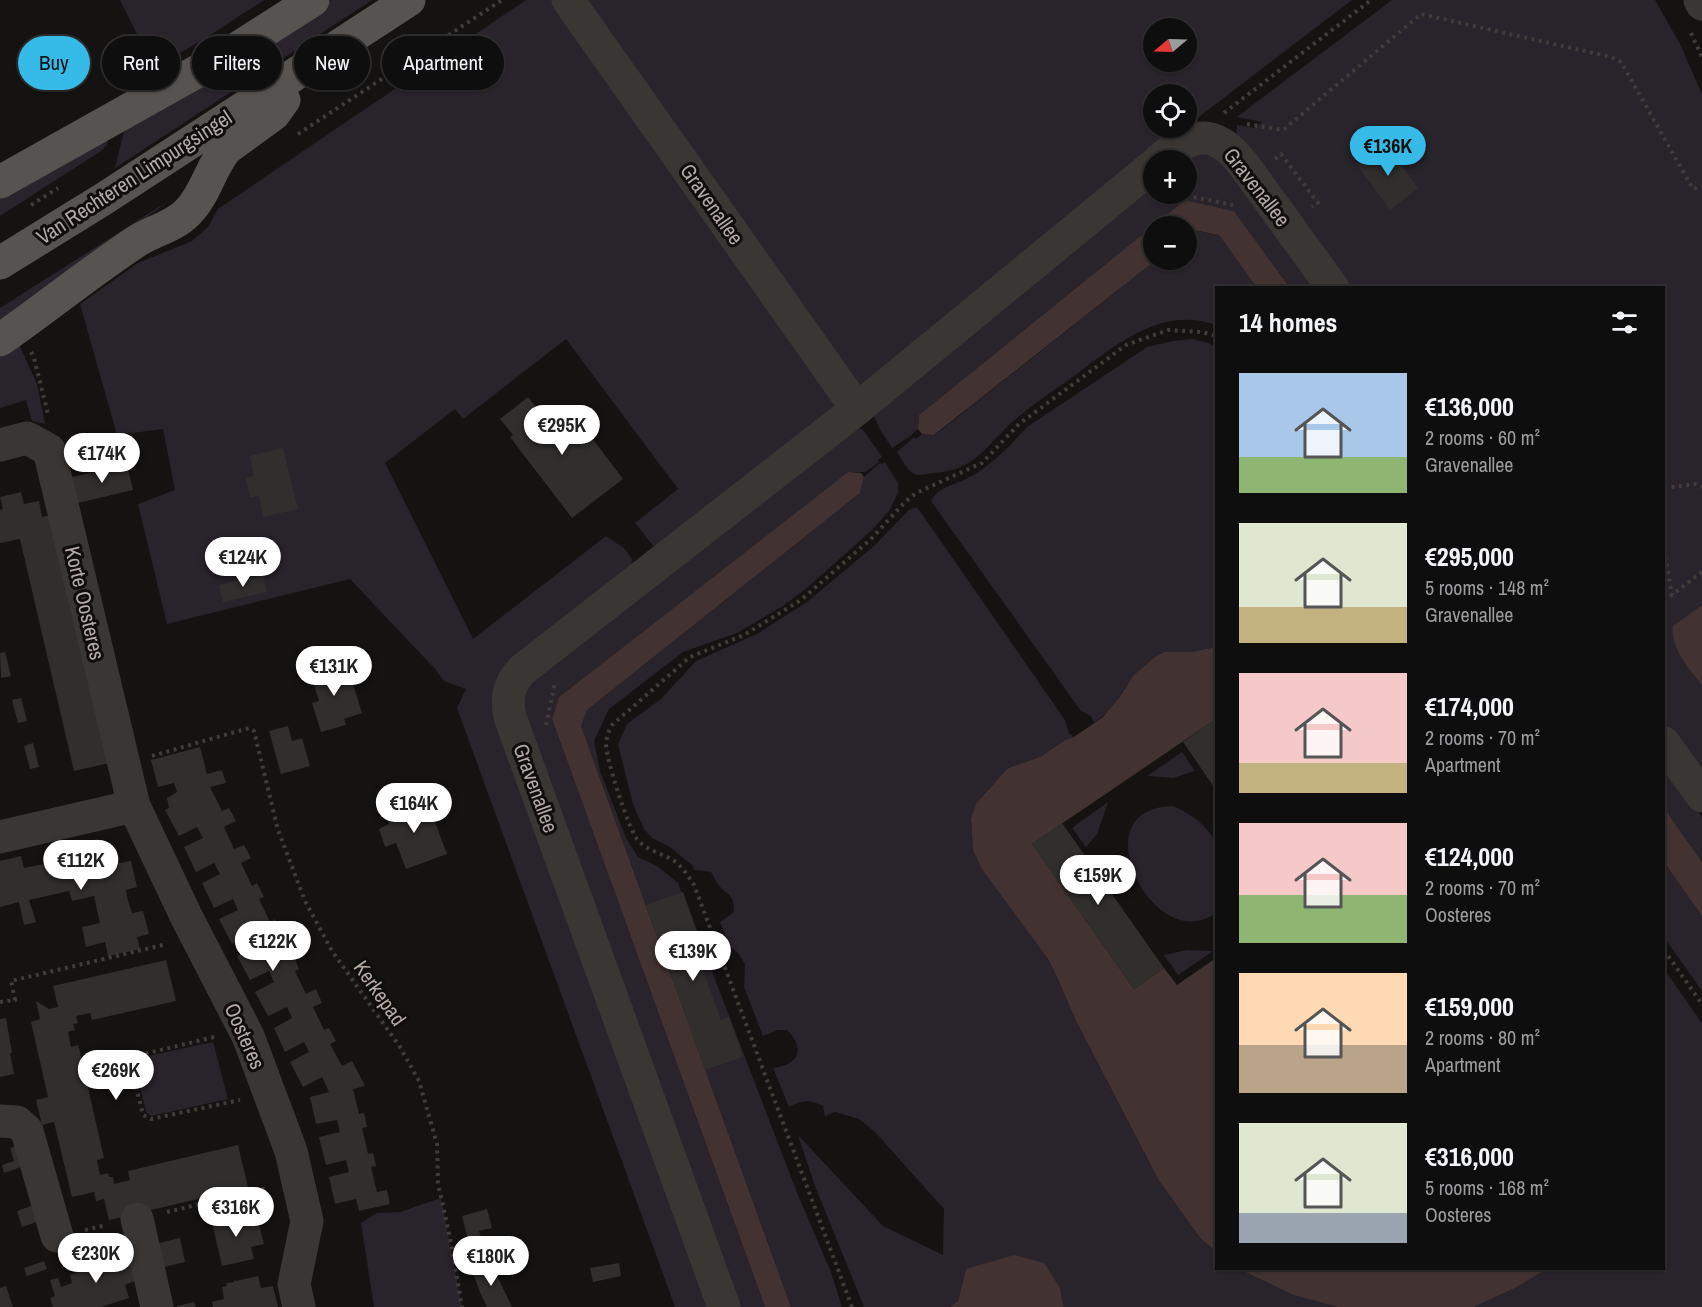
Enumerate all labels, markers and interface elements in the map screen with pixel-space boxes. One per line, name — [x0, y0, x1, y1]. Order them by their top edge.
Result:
north arrow — [1143, 18, 1197, 72]
map controls — [1143, 18, 1197, 270]
chip: Buy — [18, 36, 90, 90]
chip: Rent — [102, 36, 180, 90]
chip: Filters — [192, 36, 282, 90]
chip: New — [294, 36, 370, 90]
chip: Apartment — [382, 36, 504, 90]
button: locate — [1143, 84, 1197, 138]
street label: Van Rechteren Limpurgsingel — [31, 103, 237, 251]
pin: €136K — [1346, 126, 1430, 177]
text: €136K — [1364, 132, 1412, 159]
street label: Gravenallee — [1217, 141, 1297, 233]
button: + — [1143, 150, 1197, 204]
street label: Gravenallee — [673, 158, 751, 250]
button: − — [1143, 216, 1197, 270]
text: 14 homes — [1239, 305, 1337, 340]
icon: filters — [1608, 306, 1641, 339]
text: €136,000 — [1425, 389, 1514, 424]
icon: home — [1287, 397, 1359, 469]
pin: €295K — [520, 405, 604, 456]
text: €295K — [538, 411, 586, 438]
text: 2 rooms · 60 m² — [1425, 424, 1540, 451]
pin: €174K — [60, 433, 144, 484]
text: €174K — [78, 439, 126, 466]
text: Gravenallee — [1425, 451, 1513, 478]
pin: €124K — [201, 537, 285, 588]
text: €295,000 — [1425, 539, 1514, 574]
street label: Korte Oosteres — [58, 543, 112, 663]
text: €124K — [219, 543, 267, 570]
icon: home — [1287, 547, 1359, 619]
text: 5 rooms · 148 m² — [1425, 574, 1549, 601]
text: Gravenallee — [1425, 601, 1513, 628]
pin: €131K — [292, 646, 376, 697]
text: €131K — [310, 652, 358, 679]
text: €174,000 — [1425, 689, 1514, 724]
icon: home — [1287, 697, 1359, 769]
text: 2 rooms · 70 m² — [1425, 724, 1540, 751]
street label: Gravenallee — [506, 739, 566, 837]
text: Apartment — [1425, 751, 1501, 778]
pin: €164K — [372, 783, 456, 834]
text: €164K — [390, 789, 438, 816]
text: €124,000 — [1425, 839, 1514, 874]
pin: €112K — [39, 840, 123, 891]
text: €112K — [57, 846, 105, 873]
icon: home — [1287, 847, 1359, 919]
pin: €159K — [1056, 855, 1140, 906]
text: €159K — [1074, 861, 1122, 888]
text: 2 rooms · 70 m² — [1425, 874, 1540, 901]
text: Oosteres — [1425, 901, 1492, 928]
pin: €122K — [231, 921, 315, 972]
text: €122K — [249, 927, 297, 954]
pin: €139K — [651, 931, 735, 982]
text: €139K — [669, 937, 717, 964]
street label: Kerkepad — [347, 954, 413, 1032]
text: €159,000 — [1425, 989, 1514, 1024]
icon: home — [1287, 997, 1359, 1069]
street label: Oosteres — [218, 998, 272, 1074]
text: 2 rooms · 80 m² — [1425, 1024, 1540, 1051]
pin: €269K — [74, 1050, 158, 1101]
text: Apartment — [1425, 1051, 1501, 1078]
text: €269K — [92, 1056, 140, 1083]
text: €316,000 — [1425, 1139, 1514, 1174]
icon: home — [1287, 1147, 1359, 1219]
text: 5 rooms · 168 m² — [1425, 1174, 1549, 1201]
pin: €316K — [194, 1187, 278, 1238]
text: €316K — [212, 1193, 260, 1220]
text: Oosteres — [1425, 1201, 1492, 1228]
pin: €230K — [54, 1233, 138, 1284]
pin: €180K — [449, 1236, 533, 1287]
text: €230K — [72, 1239, 120, 1266]
text: €180K — [467, 1242, 515, 1269]

